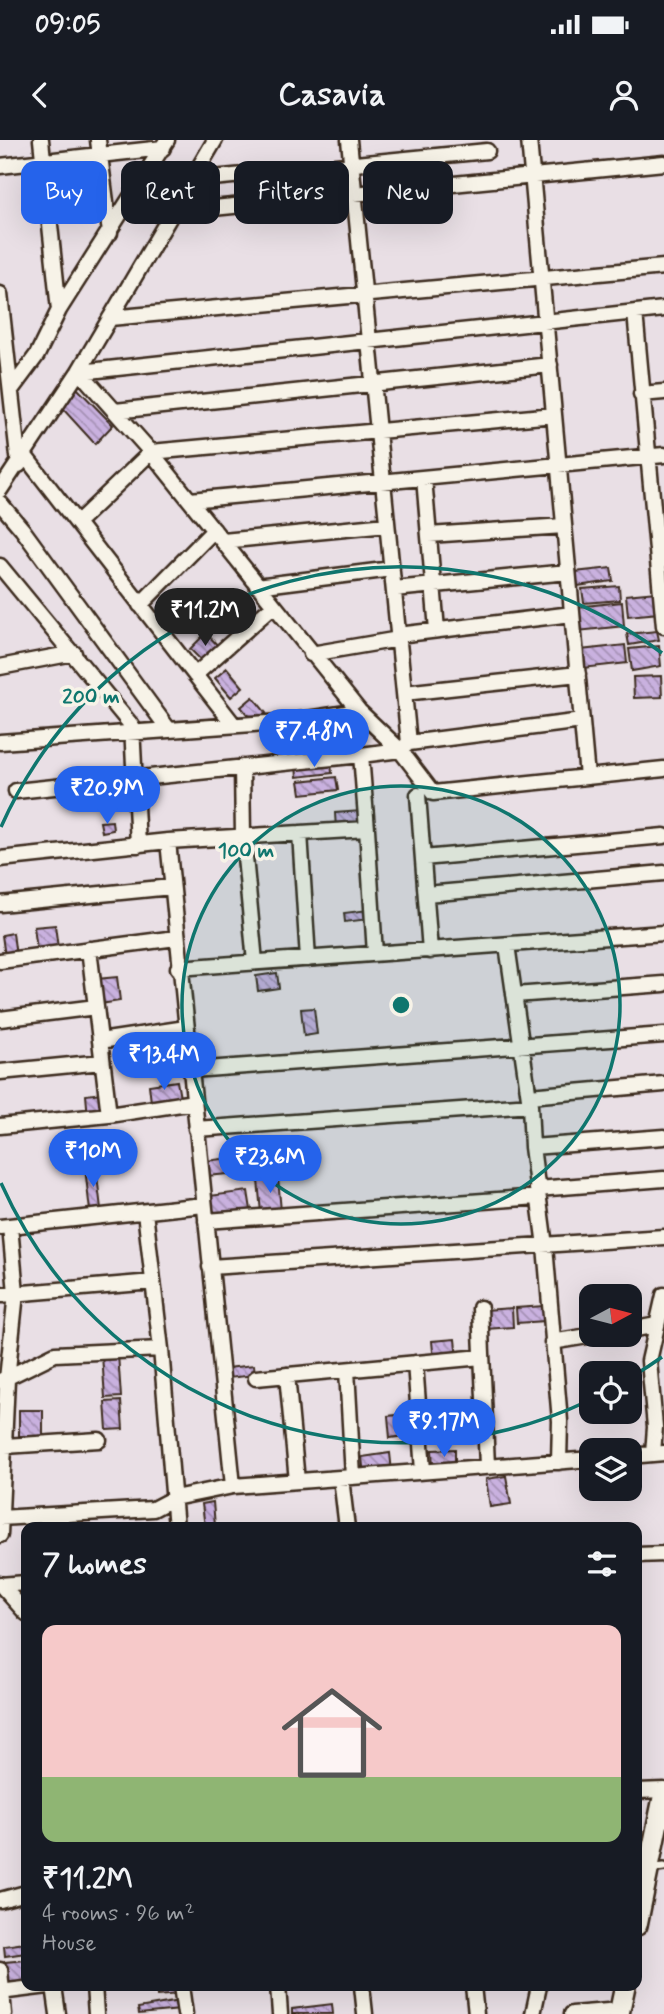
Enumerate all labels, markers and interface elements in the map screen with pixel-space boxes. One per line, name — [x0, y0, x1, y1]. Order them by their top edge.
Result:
text: 09:05 — [35, 8, 100, 42]
text: Casavia — [278, 74, 386, 116]
icon: back — [21, 76, 59, 114]
icon: person — [605, 76, 643, 114]
chip: Buy — [21, 161, 107, 224]
chip: Rent — [121, 161, 220, 224]
chip: Filters — [234, 161, 349, 224]
chip: New — [363, 161, 453, 224]
pin: ₹11.2M — [148, 588, 262, 648]
text: ₹11.2M — [170, 596, 240, 626]
text: 200 m — [62, 683, 120, 711]
pin: ₹7.48M — [257, 710, 371, 769]
text: ₹7.48M — [275, 717, 353, 747]
pin: ₹20.9M — [50, 766, 164, 826]
text: ₹20.9M — [70, 774, 144, 804]
text: 100 m — [218, 837, 274, 865]
centre of rings — [389, 993, 413, 1017]
pin: ₹13.4M — [107, 1032, 221, 1092]
text: ₹13.4M — [128, 1040, 200, 1070]
pin: ₹10M — [52, 1130, 134, 1189]
pin: ₹23.6M — [213, 1136, 327, 1195]
text: ₹10M — [65, 1137, 121, 1167]
text: ₹23.6M — [235, 1143, 305, 1173]
north arrow — [579, 1284, 642, 1348]
map controls — [579, 1284, 642, 1501]
button: locate — [579, 1361, 642, 1424]
pin: ₹9.17M — [387, 1400, 501, 1459]
text: ₹9.17M — [408, 1407, 480, 1437]
button: layers — [579, 1438, 642, 1501]
text: 7 homes — [42, 1545, 147, 1584]
icon: filters — [583, 1545, 621, 1583]
icon: home — [269, 1670, 395, 1796]
text: ₹11.2M — [42, 1860, 133, 1899]
text: 4 rooms · 96 m² — [42, 1899, 195, 1929]
text: House — [42, 1929, 96, 1959]

